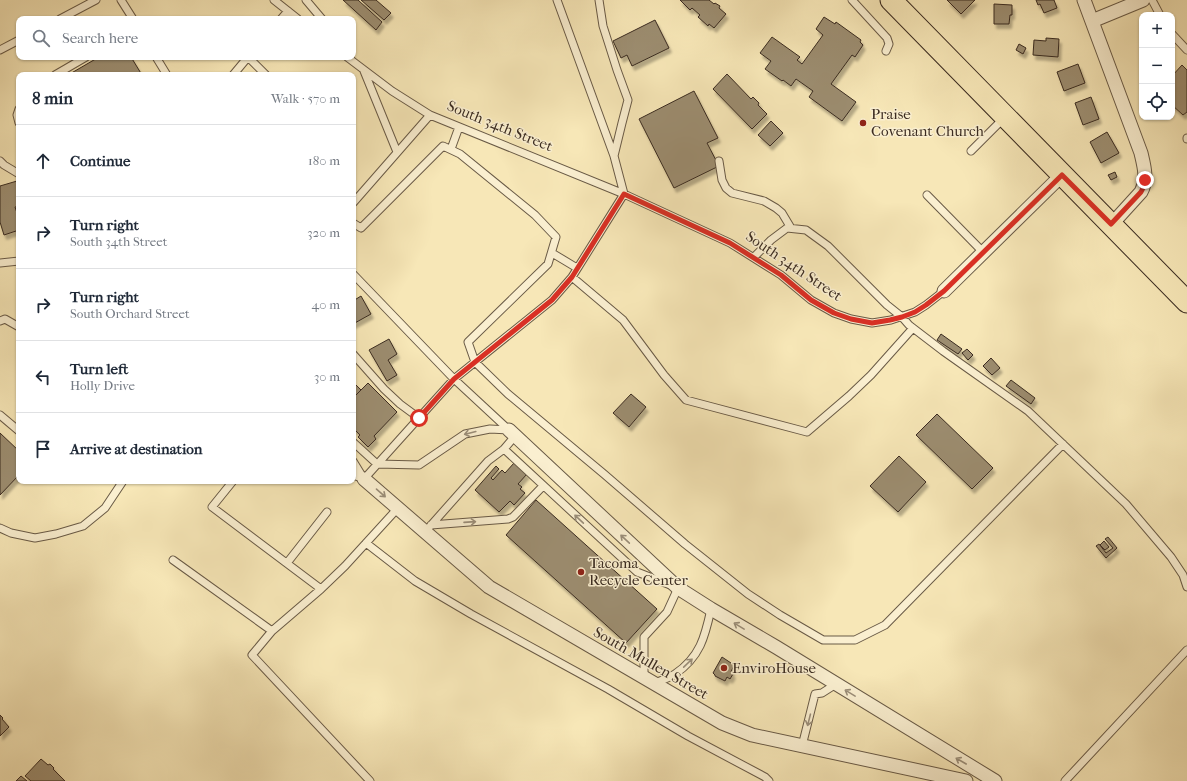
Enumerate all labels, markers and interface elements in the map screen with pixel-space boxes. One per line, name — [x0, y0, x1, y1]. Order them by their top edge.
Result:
map controls — [1139, 12, 1175, 120]
button: + — [1139, 12, 1175, 48]
search box — [16, 16, 356, 60]
icon: search — [30, 27, 52, 49]
text: Search here — [62, 29, 138, 47]
button: − — [1139, 48, 1175, 84]
button: locate — [1139, 84, 1175, 120]
text: 8 min — [32, 88, 73, 108]
text: Walk · 570 m — [271, 91, 340, 106]
street label: South 34th Street — [445, 97, 556, 156]
place label: Praise Covenant Church — [871, 105, 985, 140]
marker: Praise Covenant Church — [858, 118, 868, 128]
icon: ahead — [32, 150, 54, 172]
text: Continue — [70, 152, 130, 170]
text: 180 m — [308, 153, 340, 168]
route end — [1136, 171, 1154, 189]
text: Turn right — [70, 216, 139, 234]
icon: right — [32, 222, 54, 244]
text: 320 m — [307, 225, 340, 240]
street label: South 34th Street — [742, 227, 846, 305]
text: South 34th Street — [70, 234, 167, 249]
text: Turn right — [70, 288, 139, 306]
icon: right — [32, 294, 54, 316]
text: 40 m — [312, 297, 340, 312]
text: South Orchard Street — [70, 306, 190, 321]
text: Turn left — [70, 360, 128, 378]
icon: left — [32, 366, 54, 388]
text: 30 m — [314, 369, 340, 384]
text: Holly Drive — [70, 378, 135, 393]
route start — [410, 409, 428, 427]
one-way arrow — [464, 430, 477, 438]
icon: arrive — [32, 438, 54, 460]
text: Arrive at destination — [70, 440, 202, 458]
one-way arrow — [376, 489, 386, 498]
one-way arrow — [574, 514, 584, 524]
one-way arrow — [463, 518, 476, 525]
one-way arrow — [620, 534, 631, 543]
place label: Tacoma Recycle Center — [589, 554, 688, 589]
marker: Tacoma Recycle Center — [576, 567, 586, 577]
one-way arrow — [733, 621, 745, 629]
street label: South Mullen Street — [590, 623, 712, 704]
one-way arrow — [683, 658, 693, 668]
place label: EnviroHouse — [732, 659, 816, 677]
marker: EnviroHouse — [719, 663, 729, 673]
one-way arrow — [845, 689, 856, 697]
one-way arrow — [804, 713, 812, 726]
one-way arrow — [955, 756, 967, 764]

